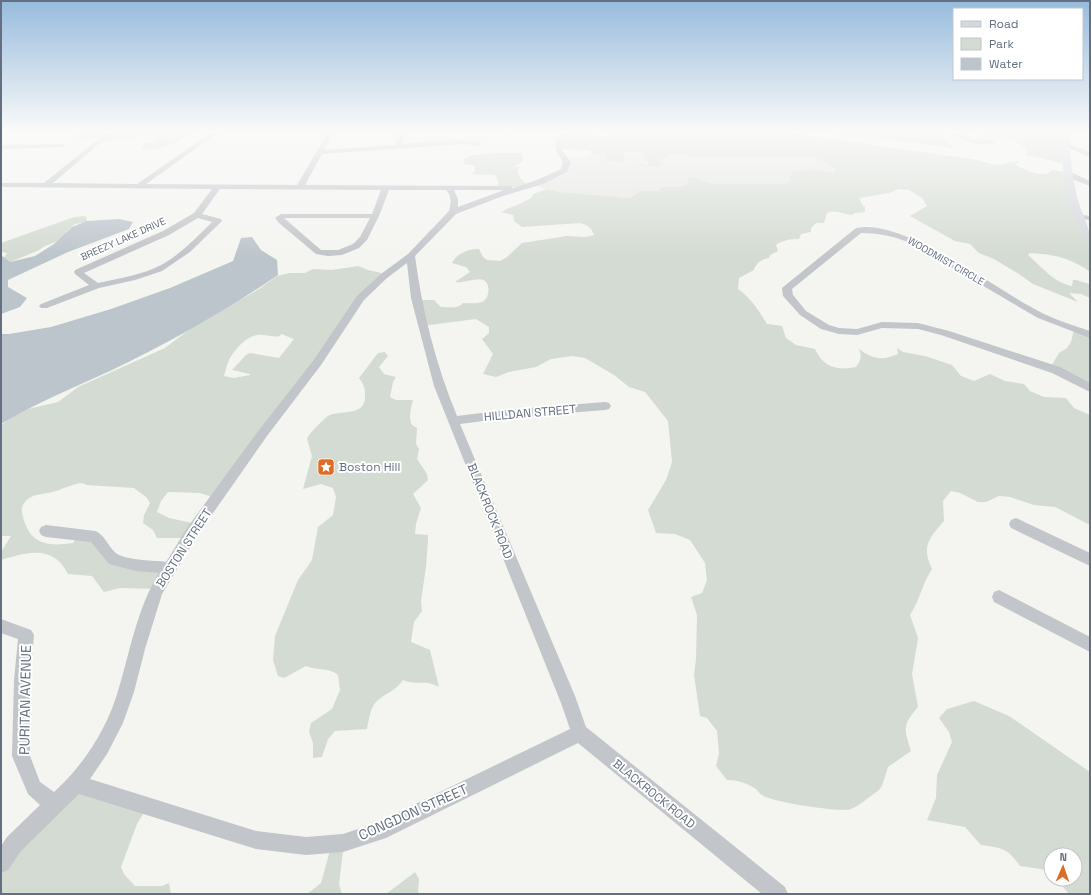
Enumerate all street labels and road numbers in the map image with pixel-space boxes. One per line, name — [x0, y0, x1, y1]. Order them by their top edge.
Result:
street label: BREEZY LAKE DRIVE — [78, 214, 168, 264]
street label: WOODMIST CIRCLE — [905, 234, 987, 288]
street label: HILLDAN STREET — [483, 401, 577, 425]
street label: BLACKROCK ROAD — [464, 461, 516, 561]
street label: BOSTON STREET — [153, 506, 215, 590]
street label: PURITAN AVENUE — [15, 645, 35, 755]
street label: BLACKROCK ROAD — [609, 756, 699, 832]
street label: CONGDON STREET — [356, 780, 470, 844]

